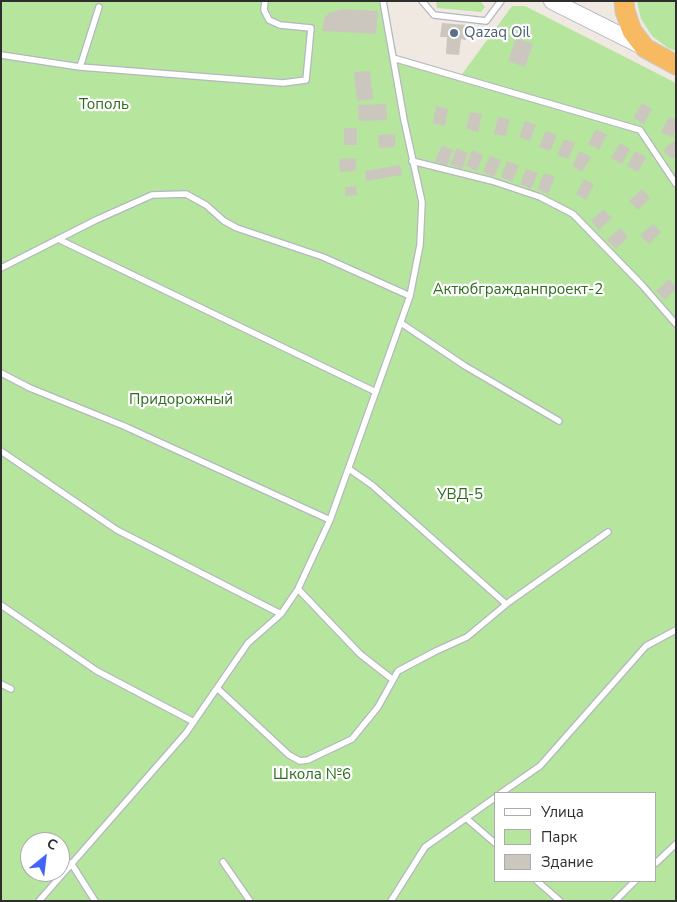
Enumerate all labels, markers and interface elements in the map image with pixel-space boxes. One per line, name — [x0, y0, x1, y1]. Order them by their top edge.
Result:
place label: Qazaq Oil — [464, 24, 530, 42]
marker: Qazaq Oil — [448, 27, 460, 39]
park label: Тополь — [79, 96, 129, 114]
park label: Актюбгражданпроект-2 — [433, 281, 603, 299]
park label: Придорожный — [129, 391, 233, 409]
park label: УВД-5 — [437, 486, 483, 504]
park label: Школа №6 — [273, 766, 351, 784]
legend — [494, 792, 657, 882]
text: Улица — [541, 802, 584, 822]
text: Парк — [541, 827, 577, 847]
north arrow — [20, 832, 70, 882]
text: С — [43, 834, 61, 855]
text: Здание — [541, 852, 593, 872]

